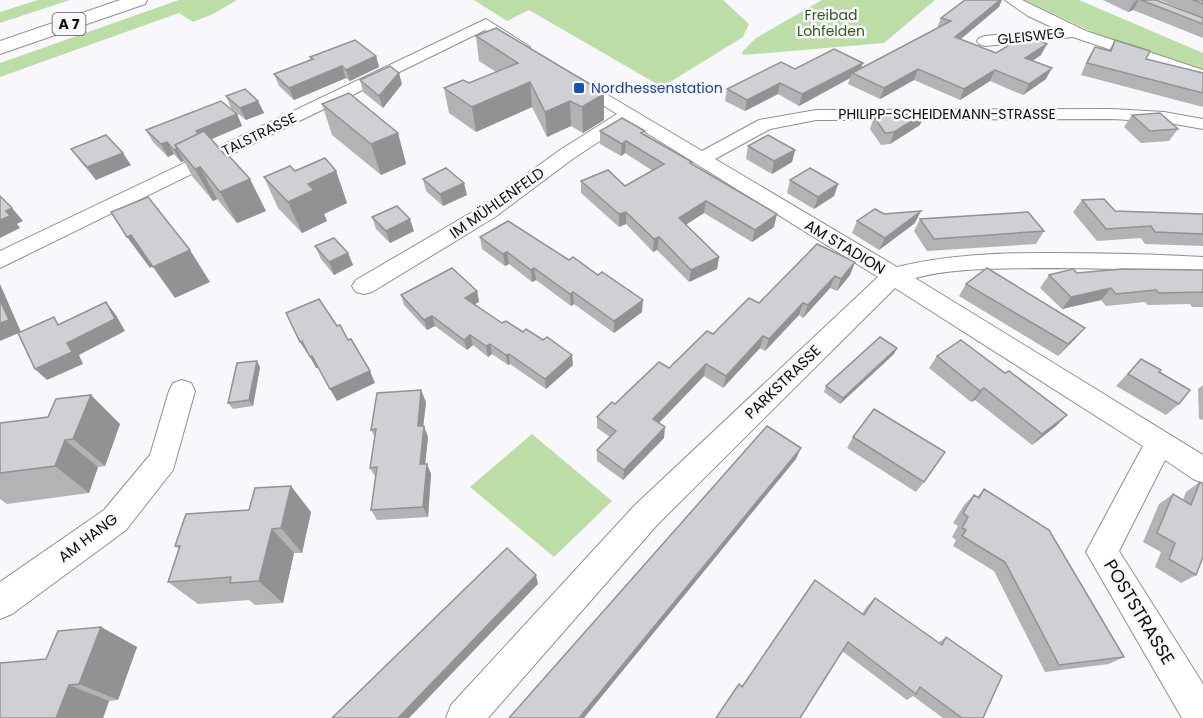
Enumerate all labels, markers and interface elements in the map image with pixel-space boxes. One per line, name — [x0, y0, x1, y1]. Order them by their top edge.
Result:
park label: Freibad Lohfelden — [797, 5, 865, 41]
road number: A 7 — [52, 13, 86, 35]
street label: GLEISWEG — [996, 23, 1066, 49]
place label: Nordhessenstation — [591, 78, 723, 98]
marker: Nordhessenstation — [572, 81, 586, 95]
street label: PHILIPP-SCHEIDEMANN-STRASSE — [838, 104, 1056, 124]
street label: TALSTRASSE — [218, 107, 300, 161]
street label: IM MÜHLENFELD — [445, 162, 548, 243]
street label: AM STADION — [801, 214, 890, 279]
street label: PARKSTRASSE — [740, 340, 825, 423]
street label: AM HANG — [54, 508, 122, 567]
street label: POSTSTRASSE — [1098, 554, 1181, 669]

